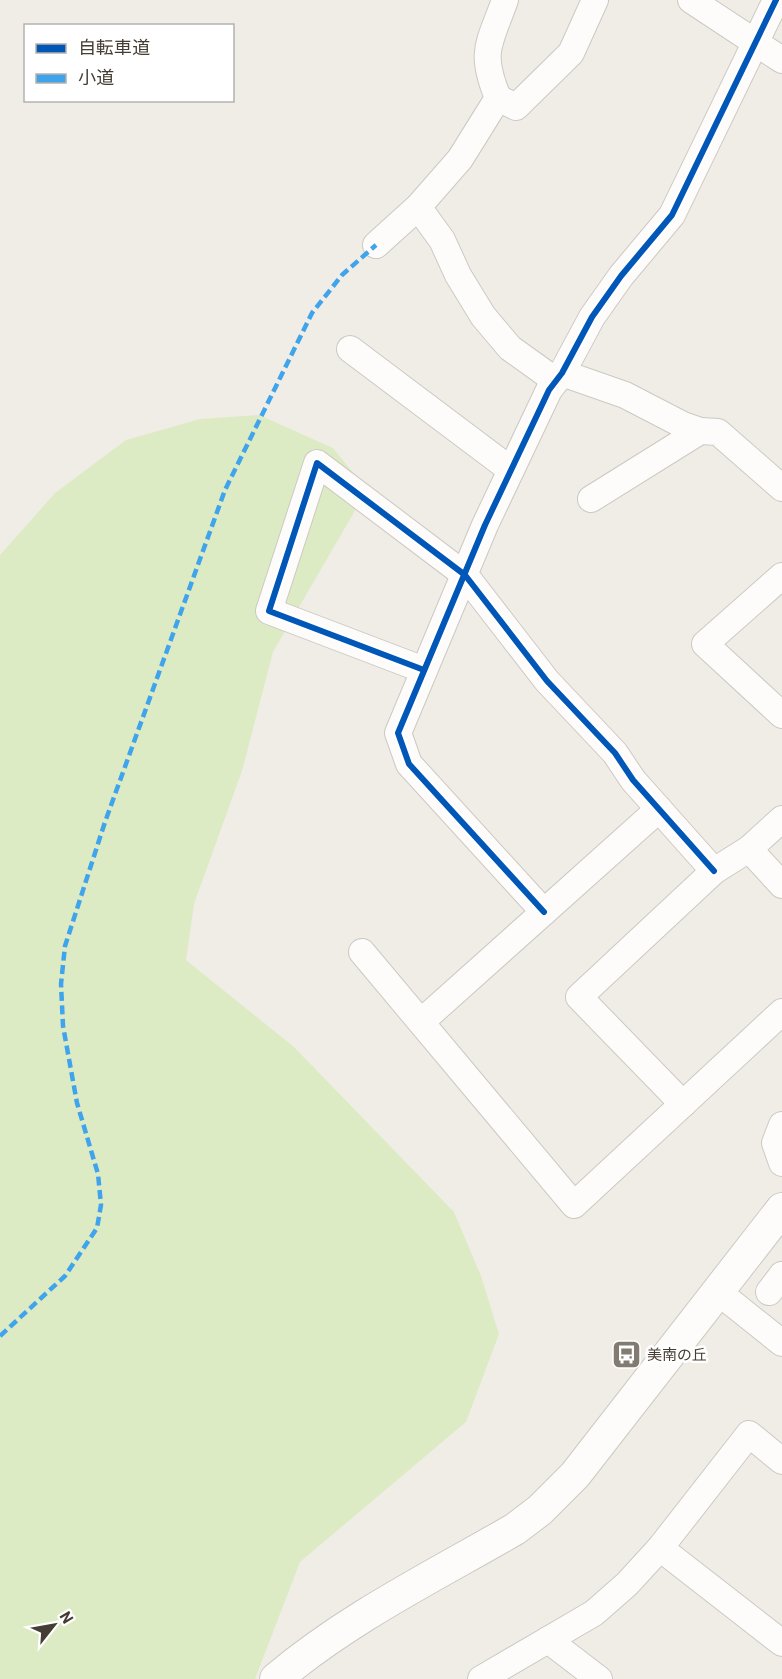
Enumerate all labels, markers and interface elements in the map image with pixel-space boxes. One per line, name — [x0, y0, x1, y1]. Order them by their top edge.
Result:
legend — [24, 24, 234, 102]
text: 自転車道 — [78, 36, 150, 58]
text: 小道 — [78, 66, 114, 88]
bus stop icon: 美南の丘 — [610, 1338, 642, 1370]
place label: 美南の丘 — [647, 1345, 707, 1363]
north arrow — [24, 1595, 84, 1655]
text: N — [56, 1608, 78, 1626]

